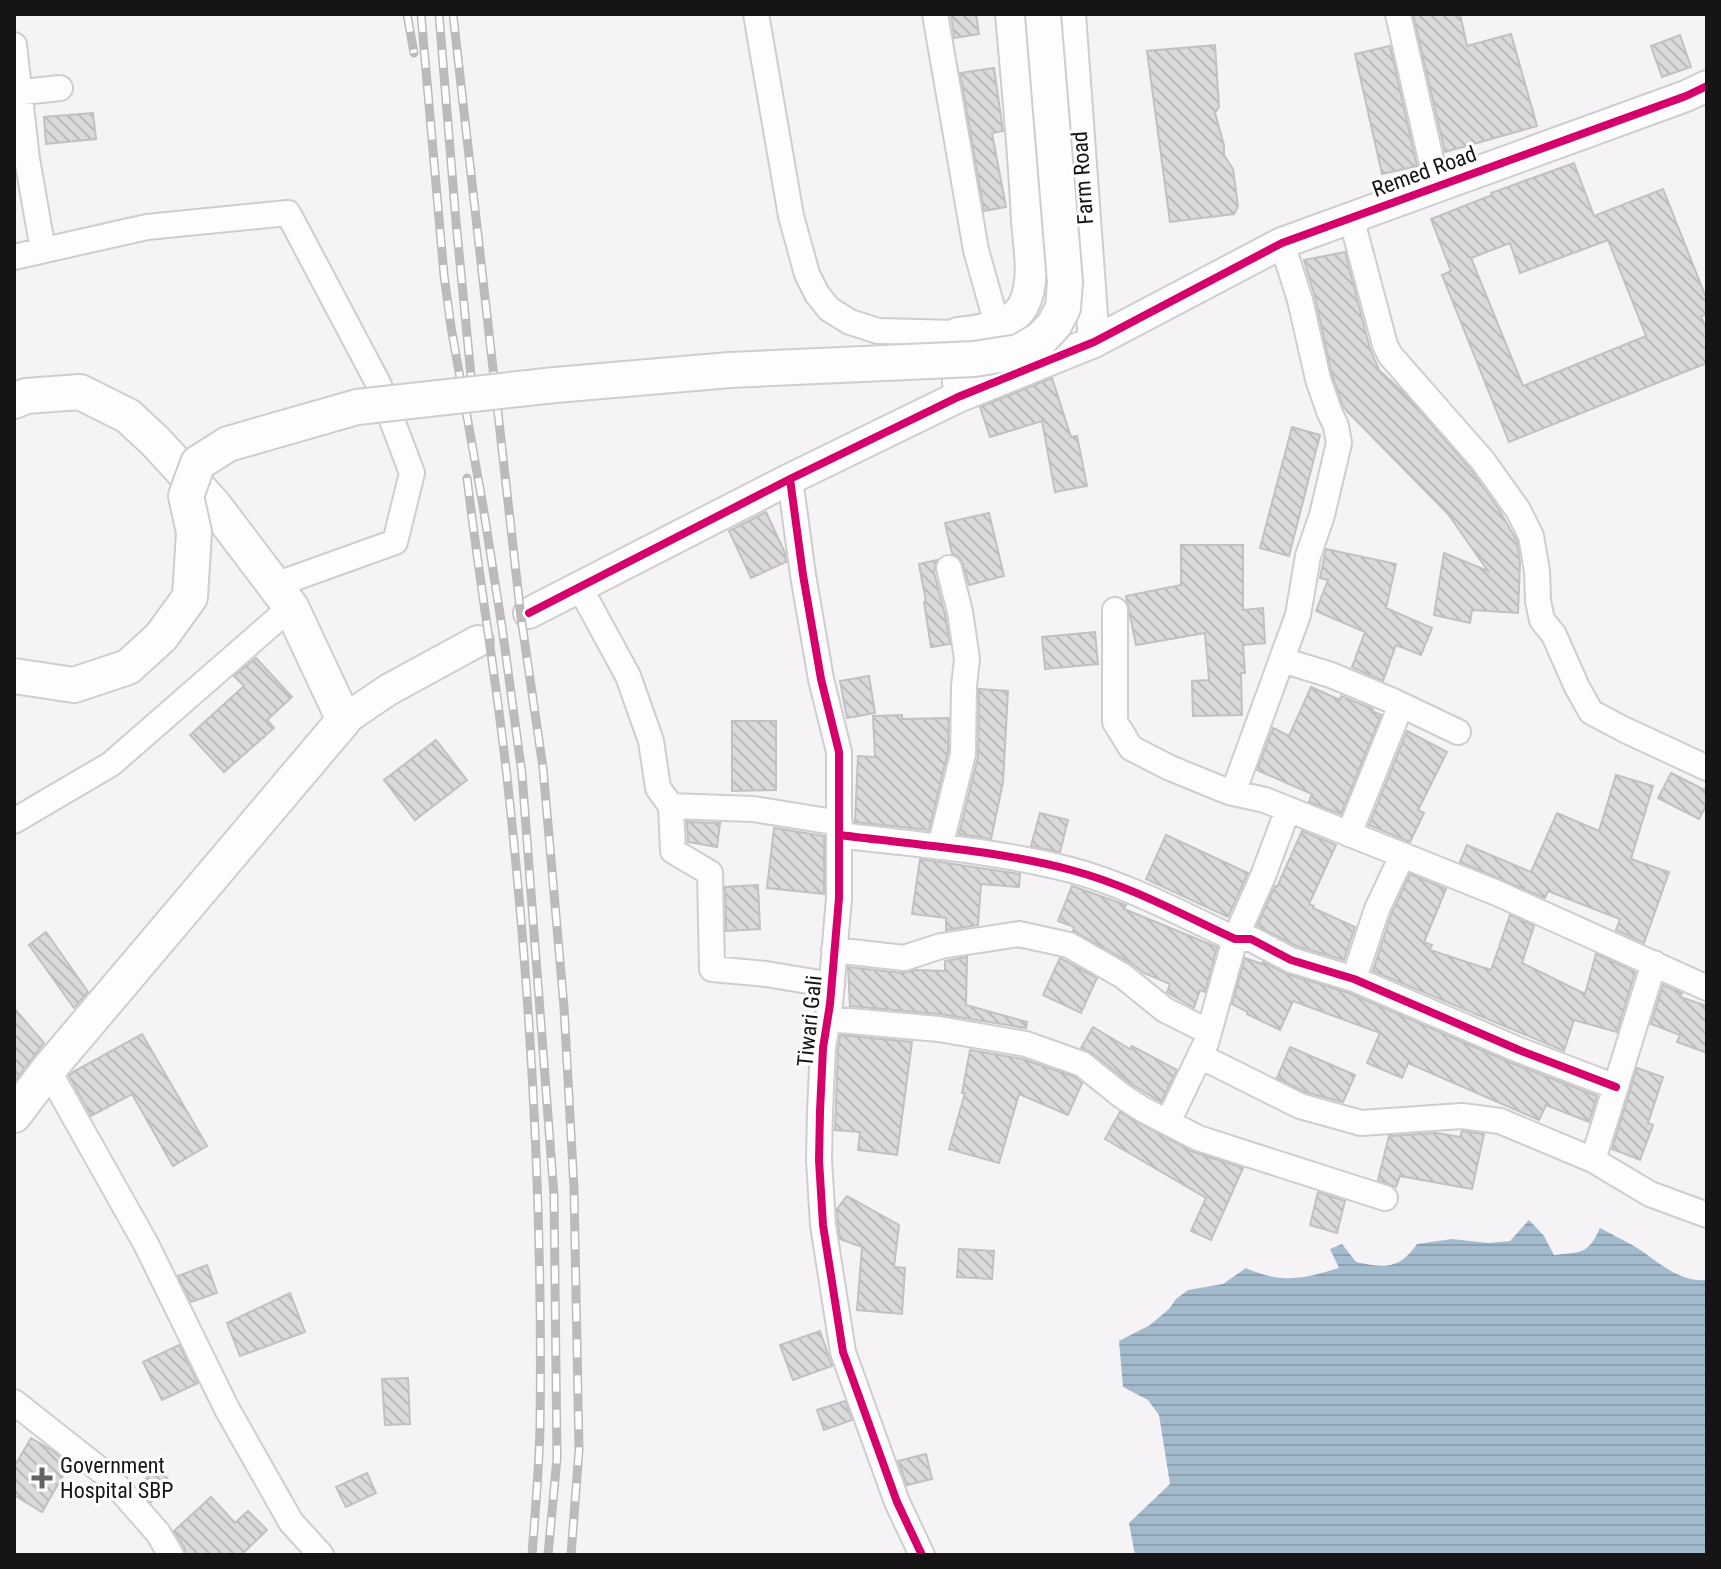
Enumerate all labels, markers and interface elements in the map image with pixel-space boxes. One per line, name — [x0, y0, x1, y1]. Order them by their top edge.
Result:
street label: Farm Road — [1067, 131, 1098, 225]
street label: Remed Road — [1369, 141, 1480, 202]
street label: Tiwari Gali — [792, 974, 827, 1068]
place label: Government Hospital SBP — [60, 1453, 173, 1503]
marker: Government Hospital SBP — [31, 1467, 53, 1489]

